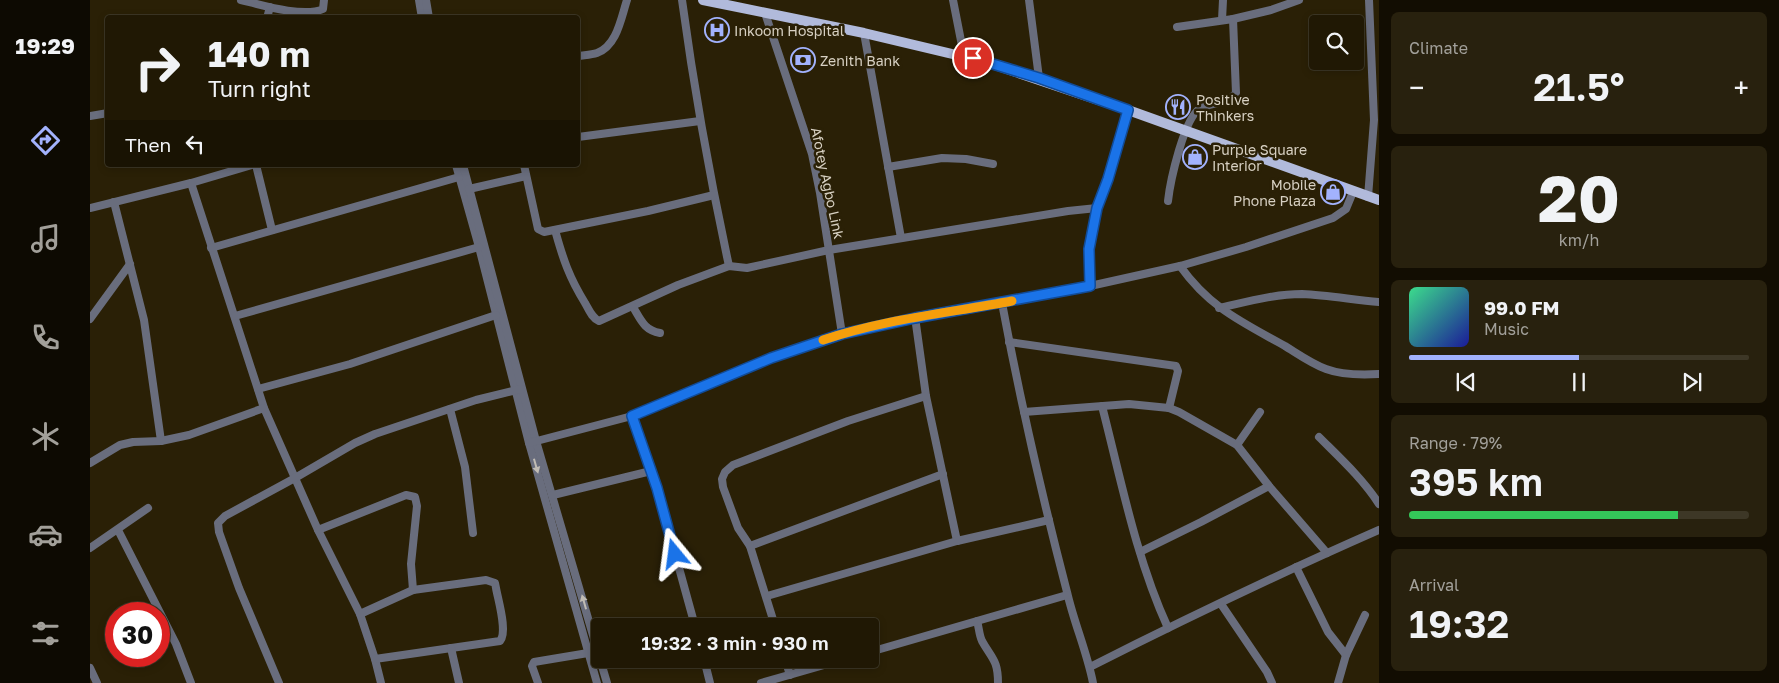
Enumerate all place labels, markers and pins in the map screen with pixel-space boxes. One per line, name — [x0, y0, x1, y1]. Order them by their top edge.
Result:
hospital icon: Inkoom Hospital — [704, 17, 730, 43]
place label: Inkoom Hospital — [734, 22, 844, 39]
pin — [952, 37, 994, 79]
bank icon: Zenith Bank — [790, 47, 816, 73]
place label: Zenith Bank — [820, 52, 900, 69]
place label: Positive Thinkers — [1196, 91, 1254, 124]
restaurant icon: Positive Thinkers — [1165, 94, 1191, 120]
place label: Purple Square Interior — [1212, 141, 1307, 174]
shop icon: Purple Square Interior — [1182, 144, 1208, 170]
place label: Mobile Phone Plaza — [1233, 176, 1316, 209]
shop icon: Mobile Phone Plaza — [1320, 179, 1346, 205]

